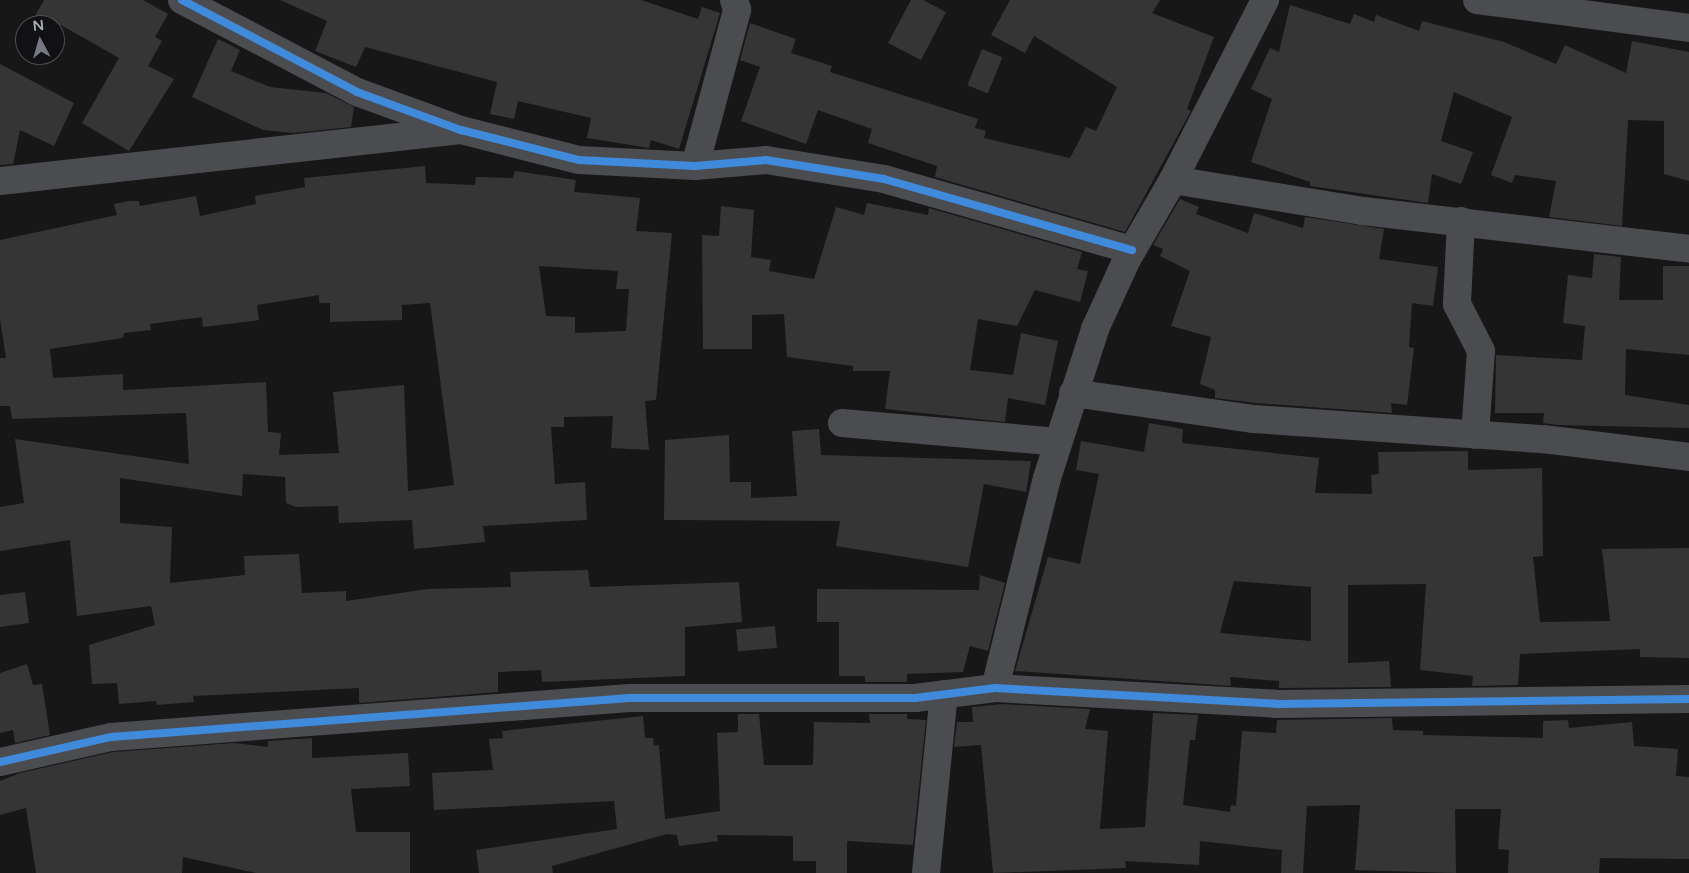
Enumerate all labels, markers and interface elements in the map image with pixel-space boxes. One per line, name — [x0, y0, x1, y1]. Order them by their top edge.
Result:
north arrow — [15, 15, 65, 65]
text: N — [32, 17, 45, 35]

